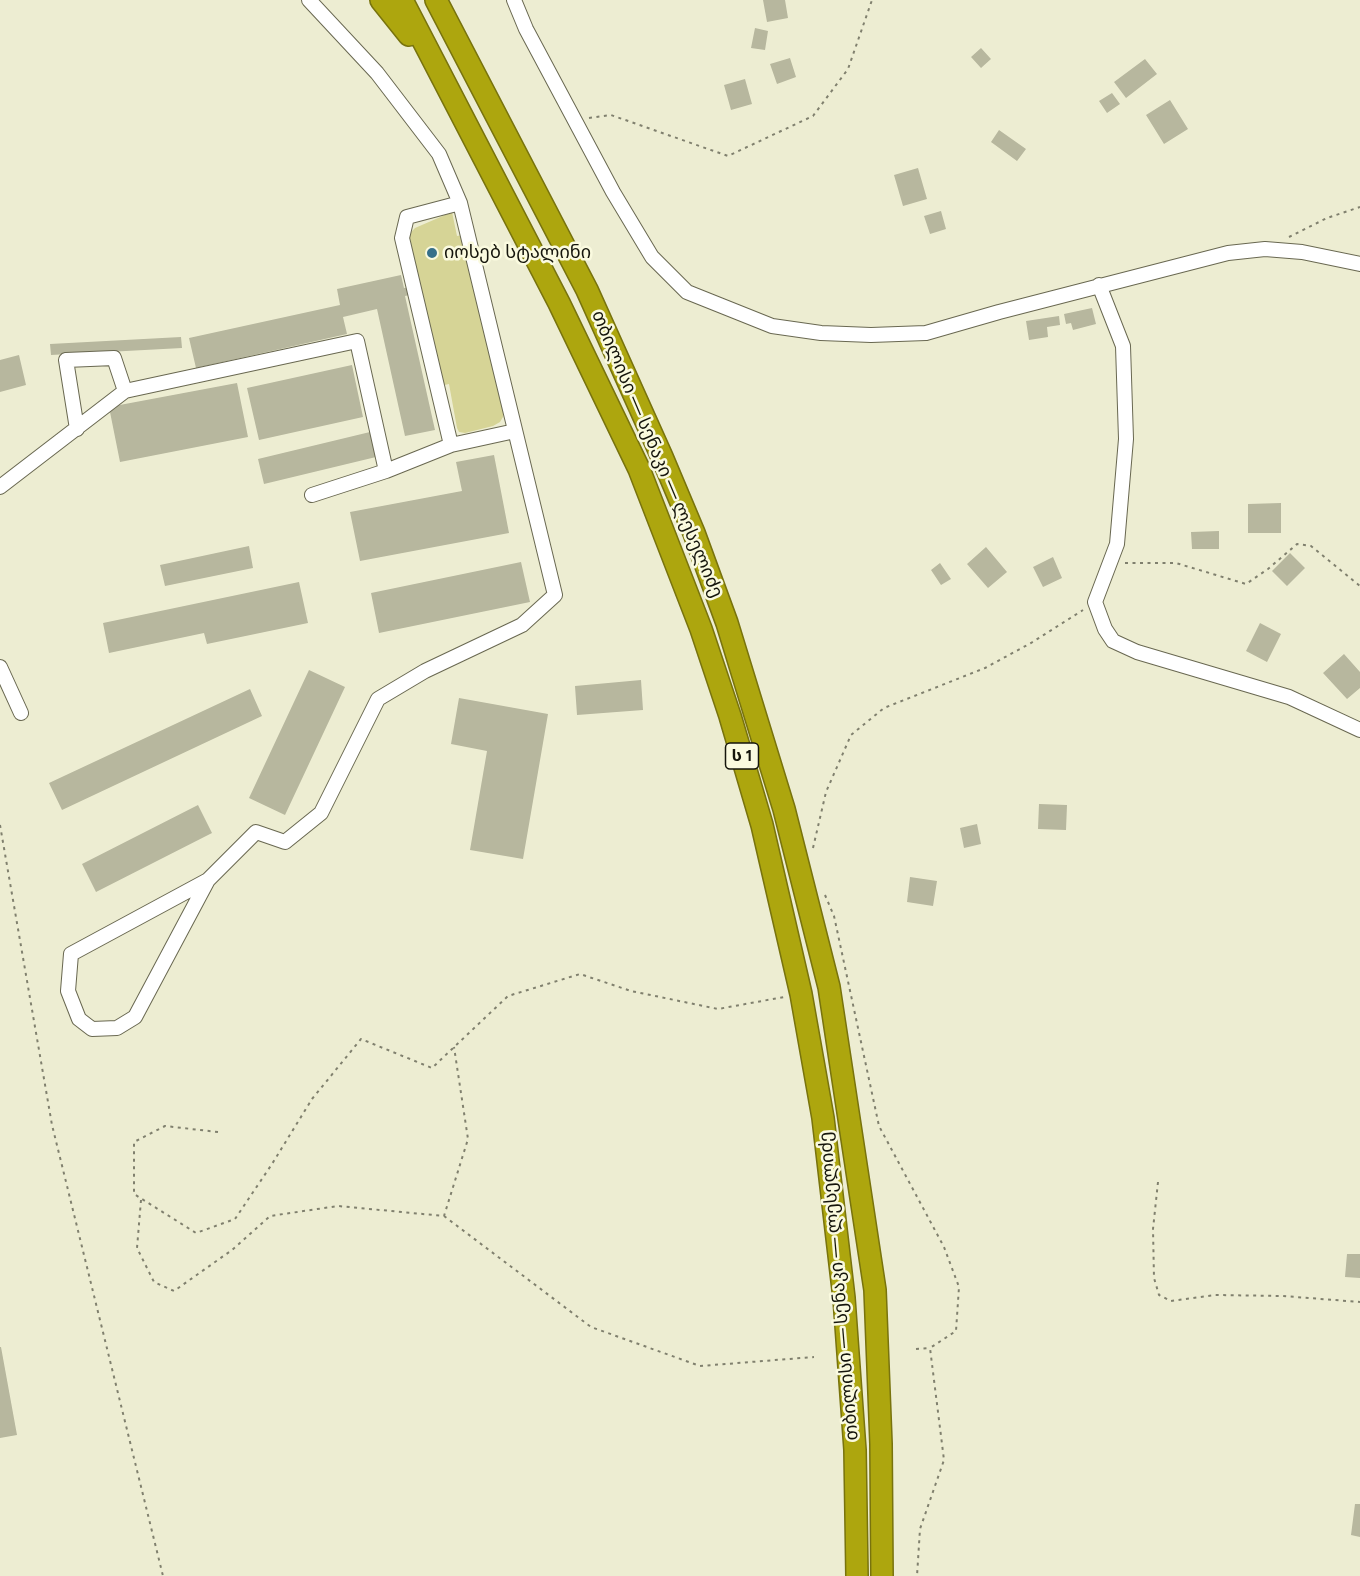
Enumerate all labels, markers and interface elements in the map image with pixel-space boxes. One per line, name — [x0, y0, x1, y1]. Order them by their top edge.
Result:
place label: იოსებ სტალინი — [444, 242, 591, 264]
marker: იოსებ სტალინი — [425, 246, 439, 260]
street label: თბილისი — სენაკი — ლესელიძე — [587, 307, 727, 601]
road number: ს 1 — [726, 743, 758, 769]
street label: თბილისი — სენაკი — ლესელიძე — [815, 1131, 863, 1441]

